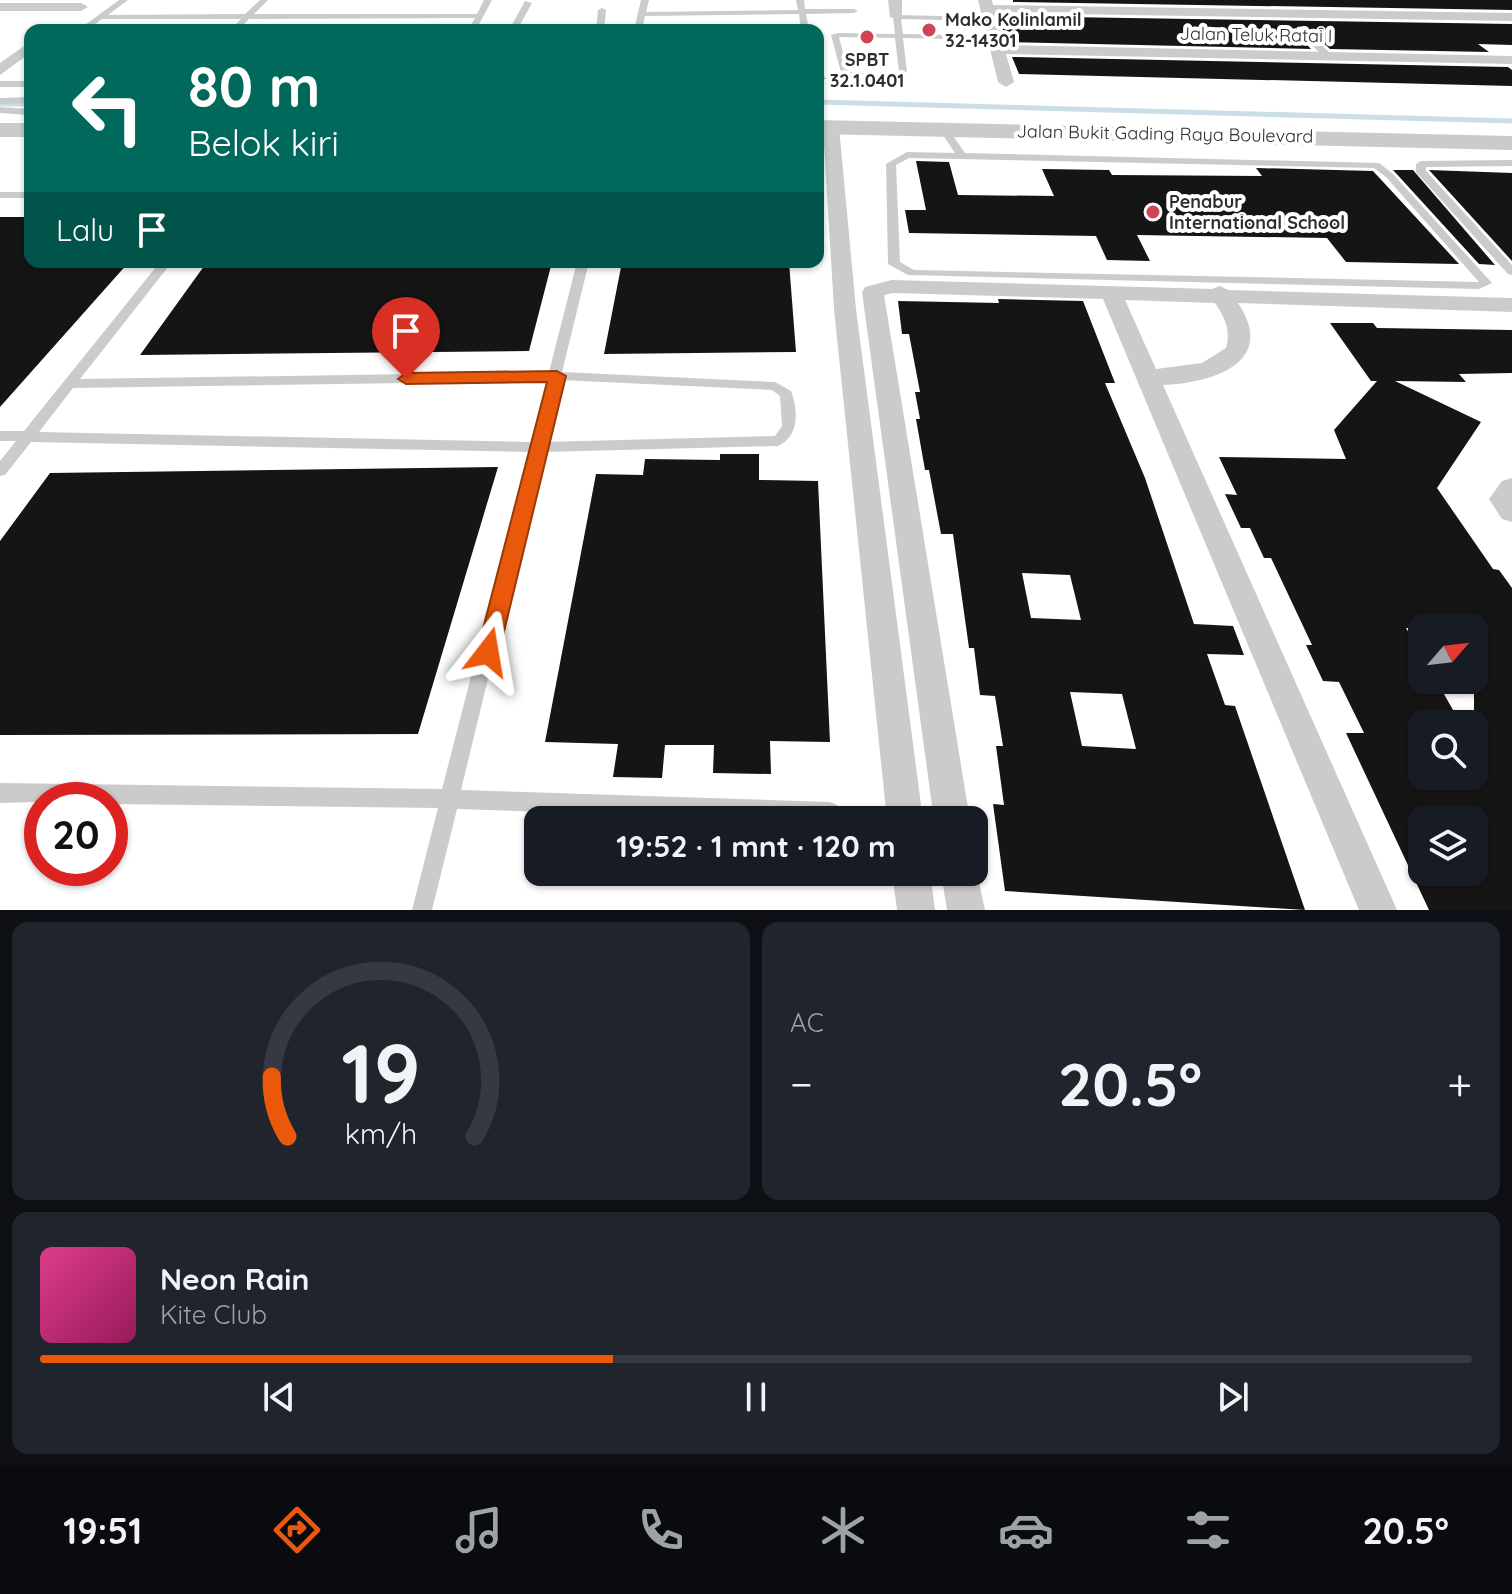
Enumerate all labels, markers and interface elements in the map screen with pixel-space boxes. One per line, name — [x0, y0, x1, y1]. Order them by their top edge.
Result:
place label: Mako Kolinlamil 32-14301 — [945, 8, 1082, 52]
marker: Mako Kolinlamil 32-14301 — [920, 21, 938, 39]
street label: Jalan Teluk Ratai I — [1180, 22, 1333, 47]
marker: SPBT 32.1.0401 — [858, 28, 876, 46]
place label: SPBT 32.1.0401 — [830, 48, 904, 92]
text: 80 m — [188, 51, 320, 121]
icon: left — [56, 56, 160, 160]
street label: Jalan Bukit Gading Raya Boulevard — [1016, 119, 1314, 148]
text: Belok kiri — [188, 120, 339, 165]
place label: Penabur International School — [1169, 190, 1345, 234]
marker: Penabur International School — [1144, 203, 1162, 221]
icon: arrive — [130, 208, 174, 252]
text: Lalu — [56, 211, 114, 249]
pin — [372, 297, 440, 379]
icon: arrive — [384, 309, 428, 353]
position arrow — [446, 610, 530, 694]
north arrow — [1408, 614, 1488, 694]
map controls — [1408, 614, 1488, 886]
button: search — [1408, 710, 1488, 790]
speed limit sign: 20 — [24, 782, 128, 886]
button: layers — [1408, 806, 1488, 886]
text: 19:52 · 1 mnt · 120 m — [616, 827, 896, 865]
text: AC — [790, 1006, 824, 1039]
text: 19 — [341, 1020, 421, 1124]
text: 20.5° — [1058, 1046, 1202, 1121]
text: − — [790, 1056, 813, 1111]
text: + — [1447, 1056, 1472, 1111]
text: km/h — [345, 1115, 417, 1151]
text: Neon Rain — [160, 1260, 309, 1298]
text: Kite Club — [160, 1298, 267, 1331]
icon: previous — [257, 1375, 301, 1419]
icon: pause — [734, 1375, 778, 1419]
icon: next — [1211, 1375, 1255, 1419]
icon: directions — [269, 1502, 325, 1558]
icon: music — [451, 1502, 507, 1558]
icon: phone — [633, 1502, 689, 1558]
icon: climate — [815, 1502, 871, 1558]
icon: car — [998, 1502, 1054, 1558]
icon: filters — [1180, 1502, 1236, 1558]
text: 19:51 — [63, 1508, 142, 1553]
text: 20.5° — [1362, 1508, 1449, 1553]

